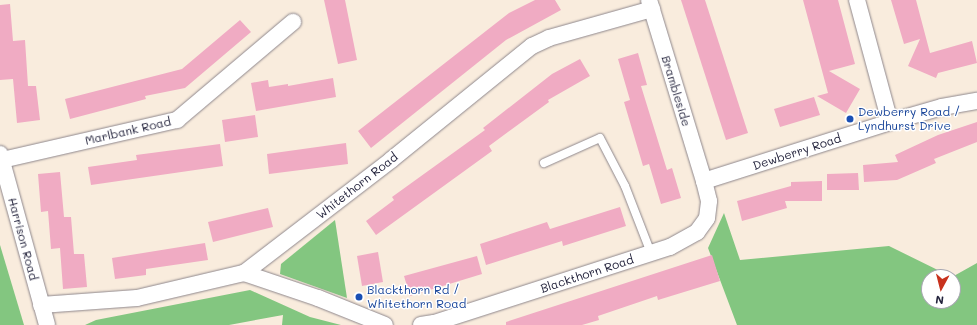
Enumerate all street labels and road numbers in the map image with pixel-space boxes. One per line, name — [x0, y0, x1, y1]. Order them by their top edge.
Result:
street label: Brambleside — [658, 54, 694, 128]
street label: Marlbank Road — [84, 114, 172, 148]
street label: Dewberry Road — [751, 131, 843, 173]
street label: Whitethorn Road — [313, 150, 401, 222]
street label: Harrison Road — [5, 196, 41, 282]
street label: Blackthorn Road — [539, 252, 635, 296]

